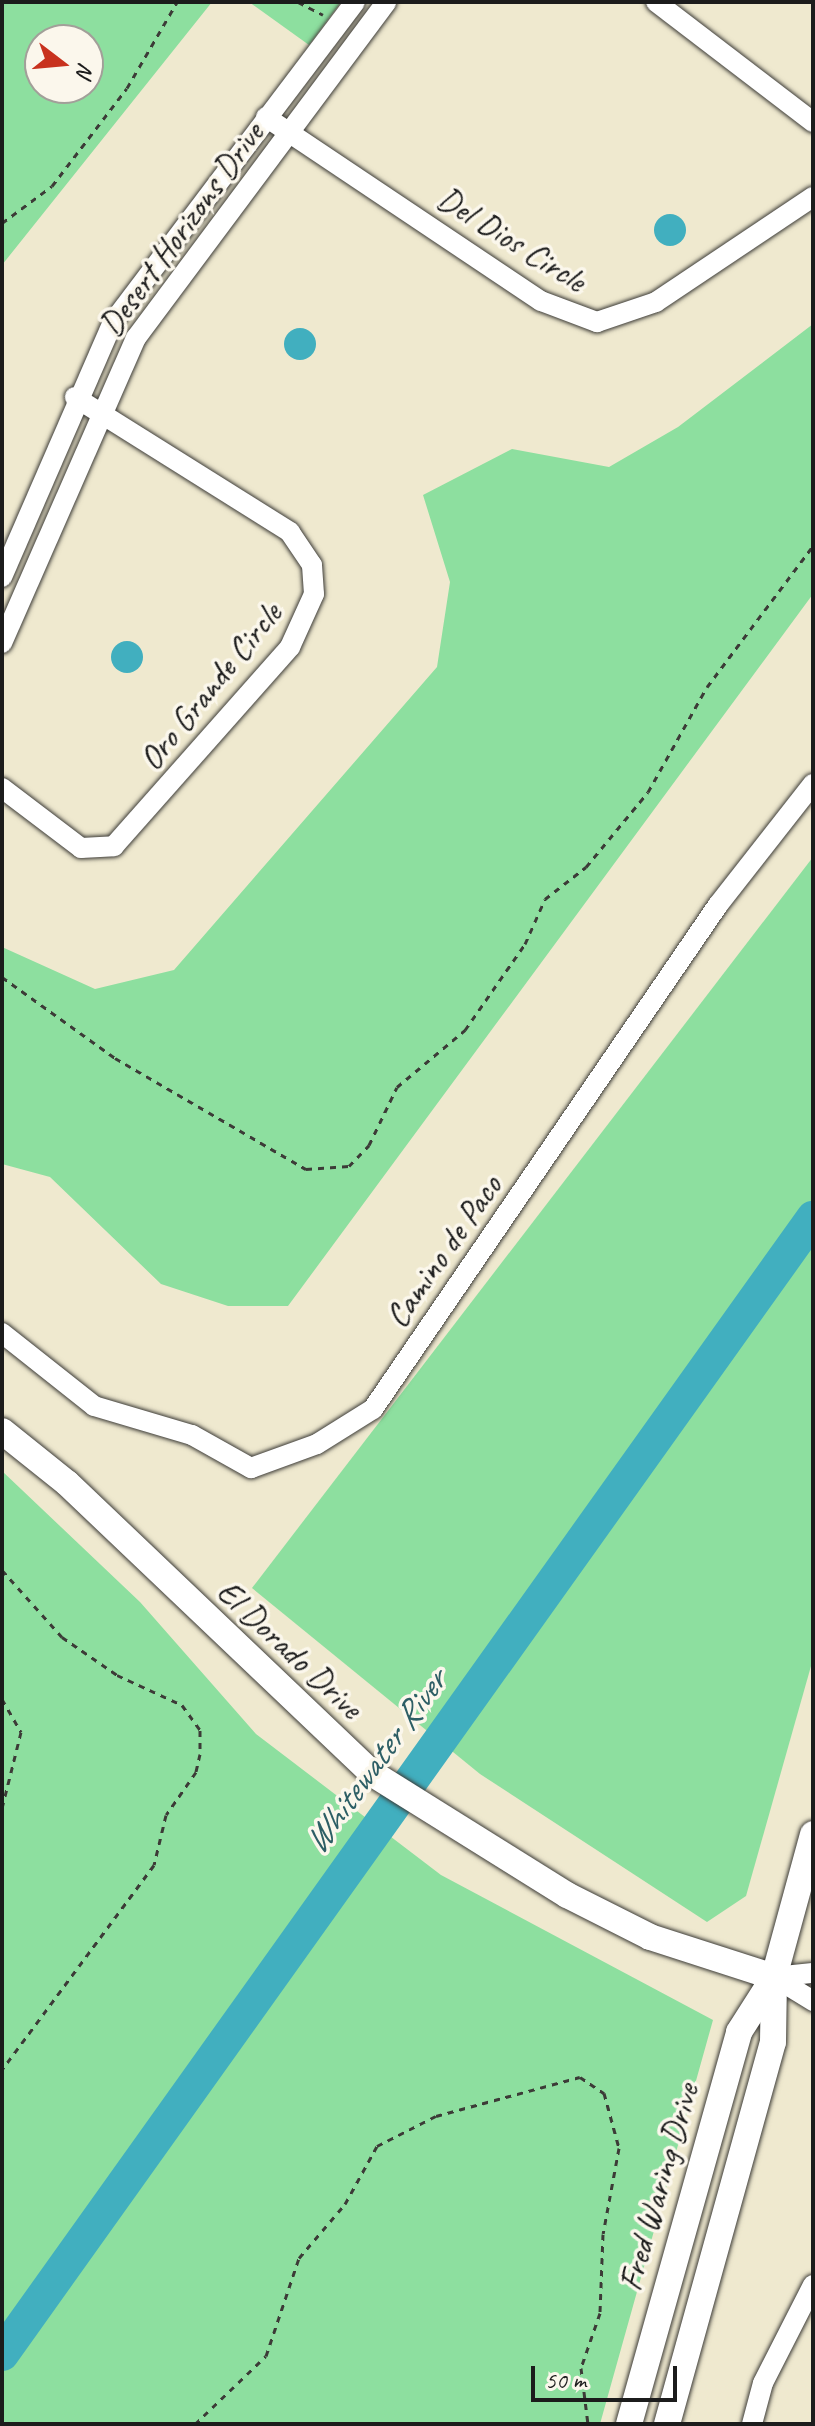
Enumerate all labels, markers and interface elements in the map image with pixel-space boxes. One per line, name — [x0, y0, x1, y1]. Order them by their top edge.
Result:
north arrow — [24, 24, 104, 104]
text: N — [70, 60, 100, 80]
street label: Desert Horizons Drive — [90, 114, 272, 344]
street label: Del Dios Circle — [430, 177, 594, 301]
street label: Oro Grande Circle — [130, 594, 290, 778]
street label: Camino de Paco — [375, 1166, 511, 1336]
street label: El Dorado Drive — [209, 1571, 371, 1727]
water label: Whitewater River — [294, 1662, 456, 1862]
street label: Fred Waring Drive — [609, 2078, 707, 2296]
scale bar — [535, 2350, 681, 2400]
text: 50 m — [545, 2365, 586, 2395]

